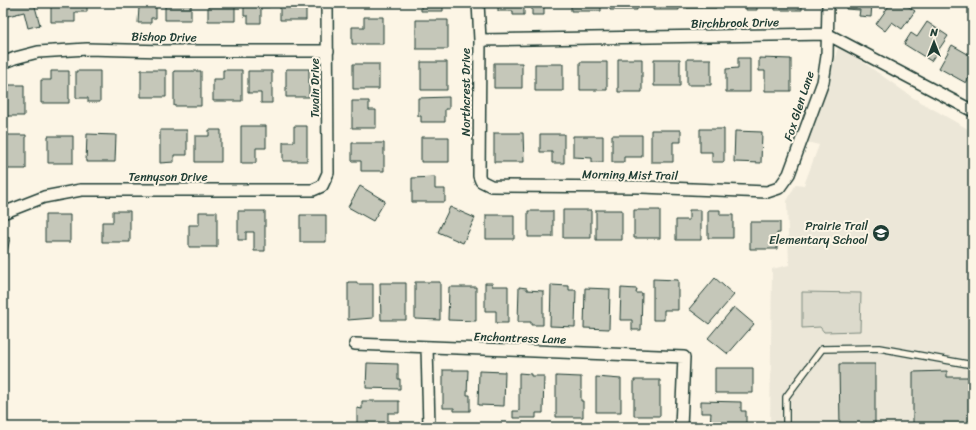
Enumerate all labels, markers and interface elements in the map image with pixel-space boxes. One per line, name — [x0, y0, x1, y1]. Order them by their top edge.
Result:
street label: Birchbrook Drive — [691, 11, 779, 35]
north arrow — [914, 22, 954, 62]
text: N — [929, 23, 938, 42]
street label: Bishop Drive — [131, 25, 197, 49]
street label: Northcrest Drive — [455, 48, 477, 136]
street label: Twain Drive — [304, 58, 326, 118]
street label: Fox Glen Lane — [777, 68, 821, 144]
street label: Morning Mist Trail — [582, 163, 679, 187]
street label: Tennyson Drive — [128, 166, 208, 188]
place label: Prairie Trail Elementary School — [769, 215, 869, 251]
school or university icon: Prairie Trail Elementary School — [871, 223, 891, 243]
street label: Enchantress Lane — [473, 325, 567, 351]

